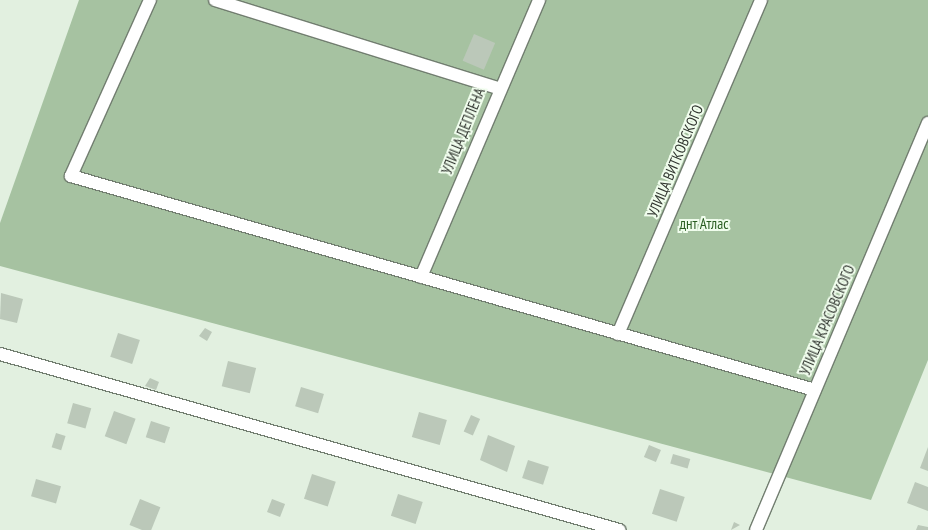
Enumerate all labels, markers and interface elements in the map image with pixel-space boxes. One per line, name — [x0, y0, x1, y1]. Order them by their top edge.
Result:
street label: УЛИЦА ДЕПЛЕНА — [437, 85, 489, 177]
street label: УЛИЦА ВИТКОВСКОГО — [643, 102, 707, 220]
park label: днт Атлас — [679, 215, 729, 233]
street label: УЛИЦА КРАСОВСКОГО — [796, 262, 858, 378]

